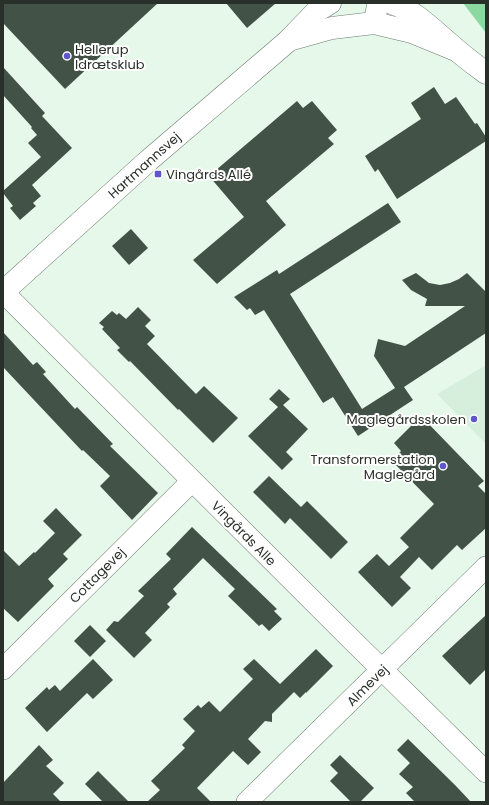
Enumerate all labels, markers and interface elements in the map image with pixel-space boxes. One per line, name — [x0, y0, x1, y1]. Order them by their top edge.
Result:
place label: Hellerup Idrætsklub — [75, 40, 145, 74]
marker: Hellerup Idrætsklub — [62, 51, 72, 61]
street label: Hartmannsvej — [104, 128, 185, 203]
place label: Vingårds Allé — [166, 165, 251, 184]
marker: Vingårds Allé — [153, 169, 163, 179]
place label: Maglegårdsskolen — [347, 410, 466, 429]
marker: Maglegårdsskolen — [469, 414, 479, 424]
place label: Transformerstation Maglegård — [311, 450, 435, 484]
marker: Transformerstation Maglegård — [438, 461, 448, 471]
street label: Vingårds Alle — [207, 497, 280, 570]
street label: Cottagevej — [65, 543, 130, 608]
street label: Almevej — [342, 660, 392, 710]

